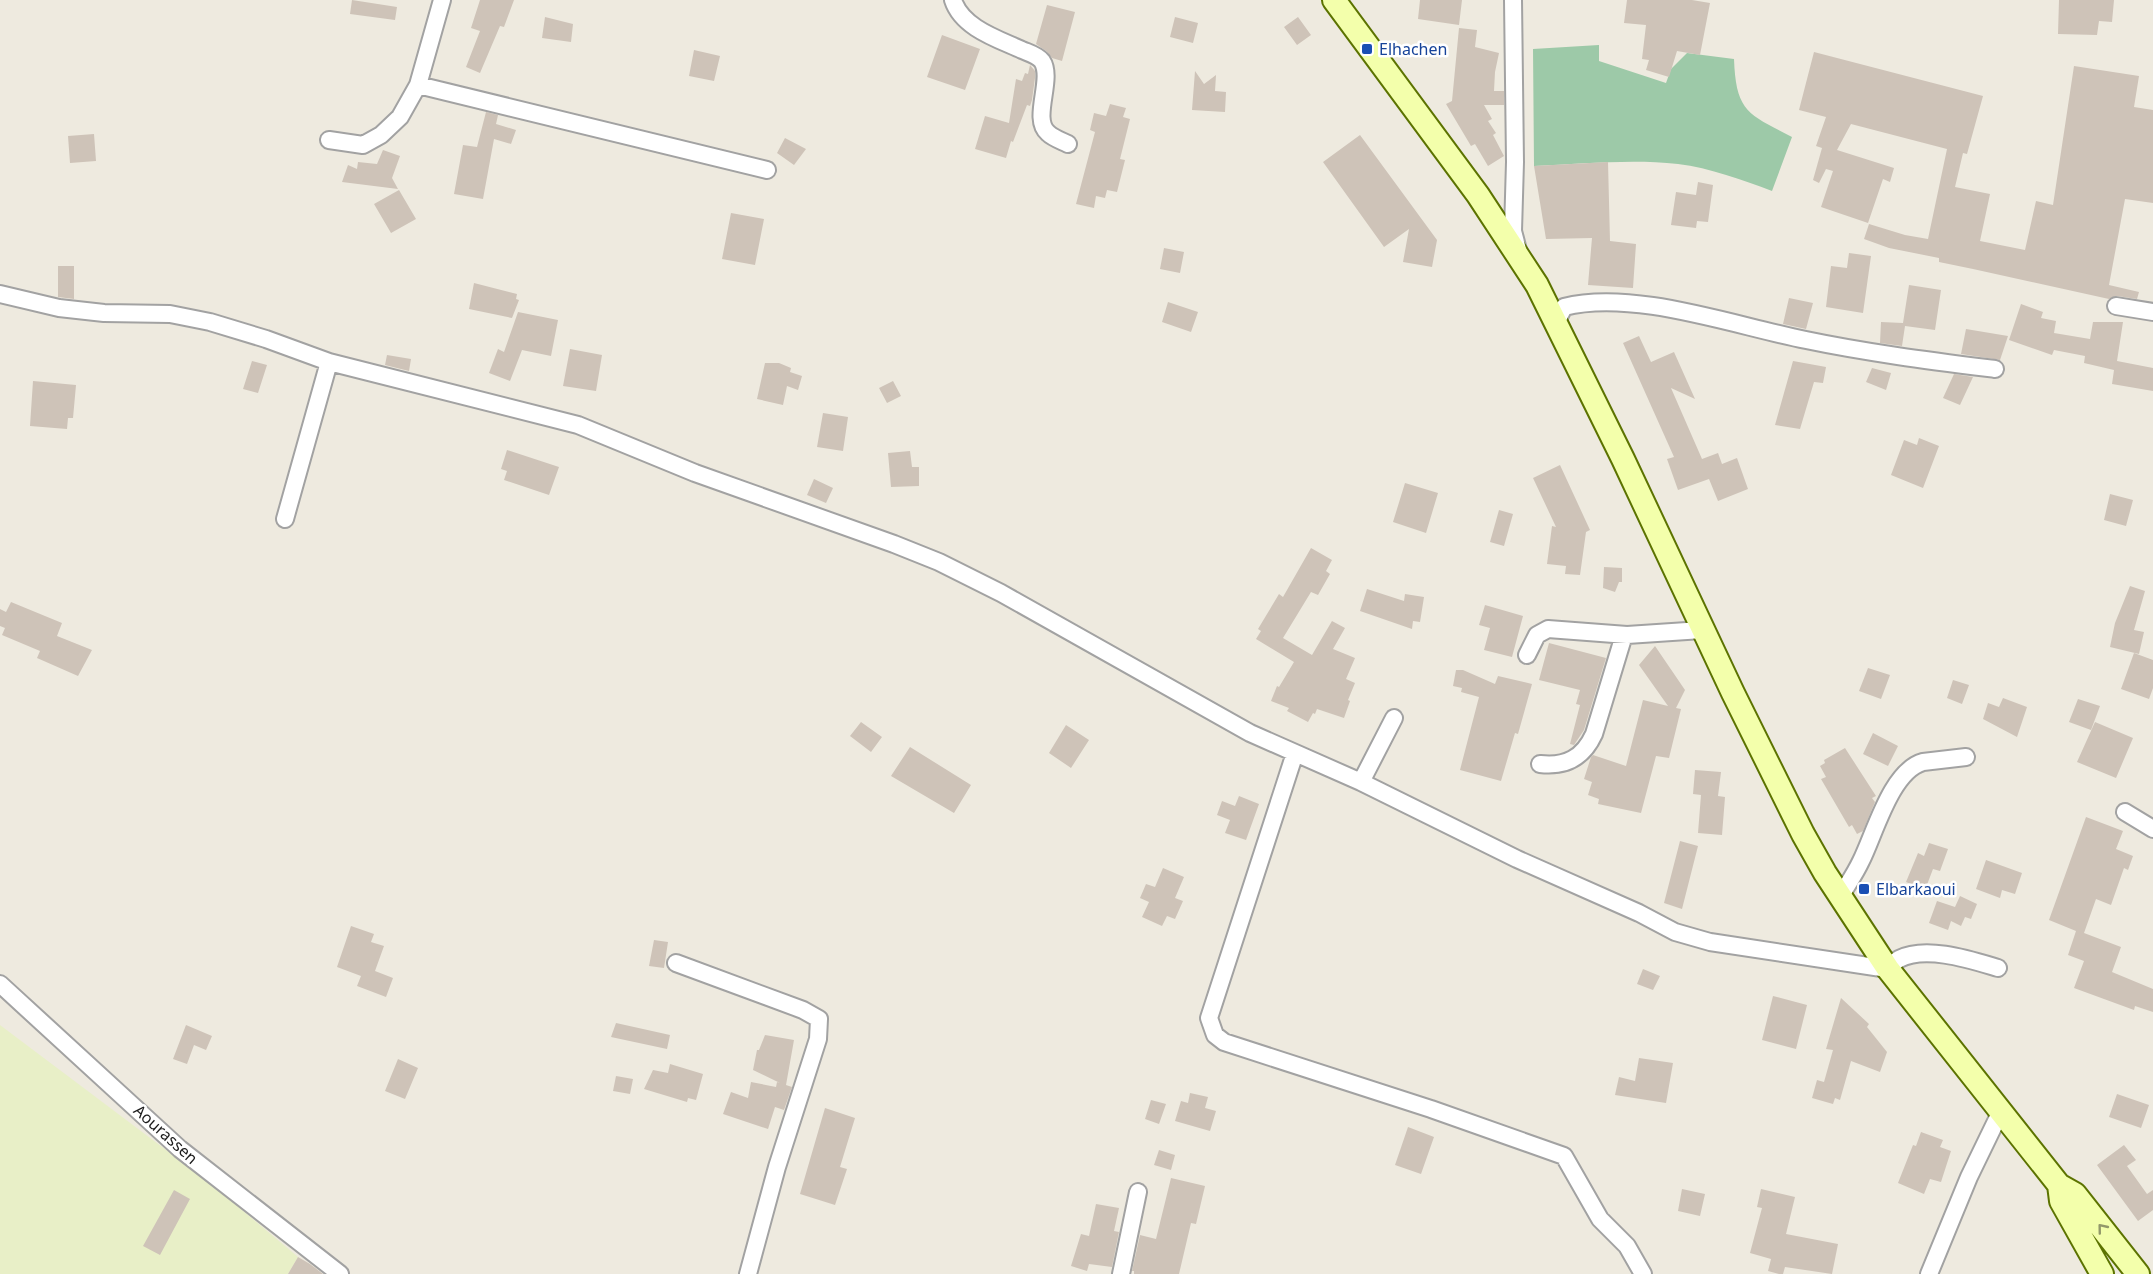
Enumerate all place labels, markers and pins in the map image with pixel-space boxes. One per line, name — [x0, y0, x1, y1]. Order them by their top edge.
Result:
place label: Elhachen — [1379, 38, 1447, 60]
marker: Elhachen — [1360, 42, 1374, 56]
place label: Elbarkaoui — [1876, 878, 1956, 900]
marker: Elbarkaoui — [1857, 882, 1871, 896]

